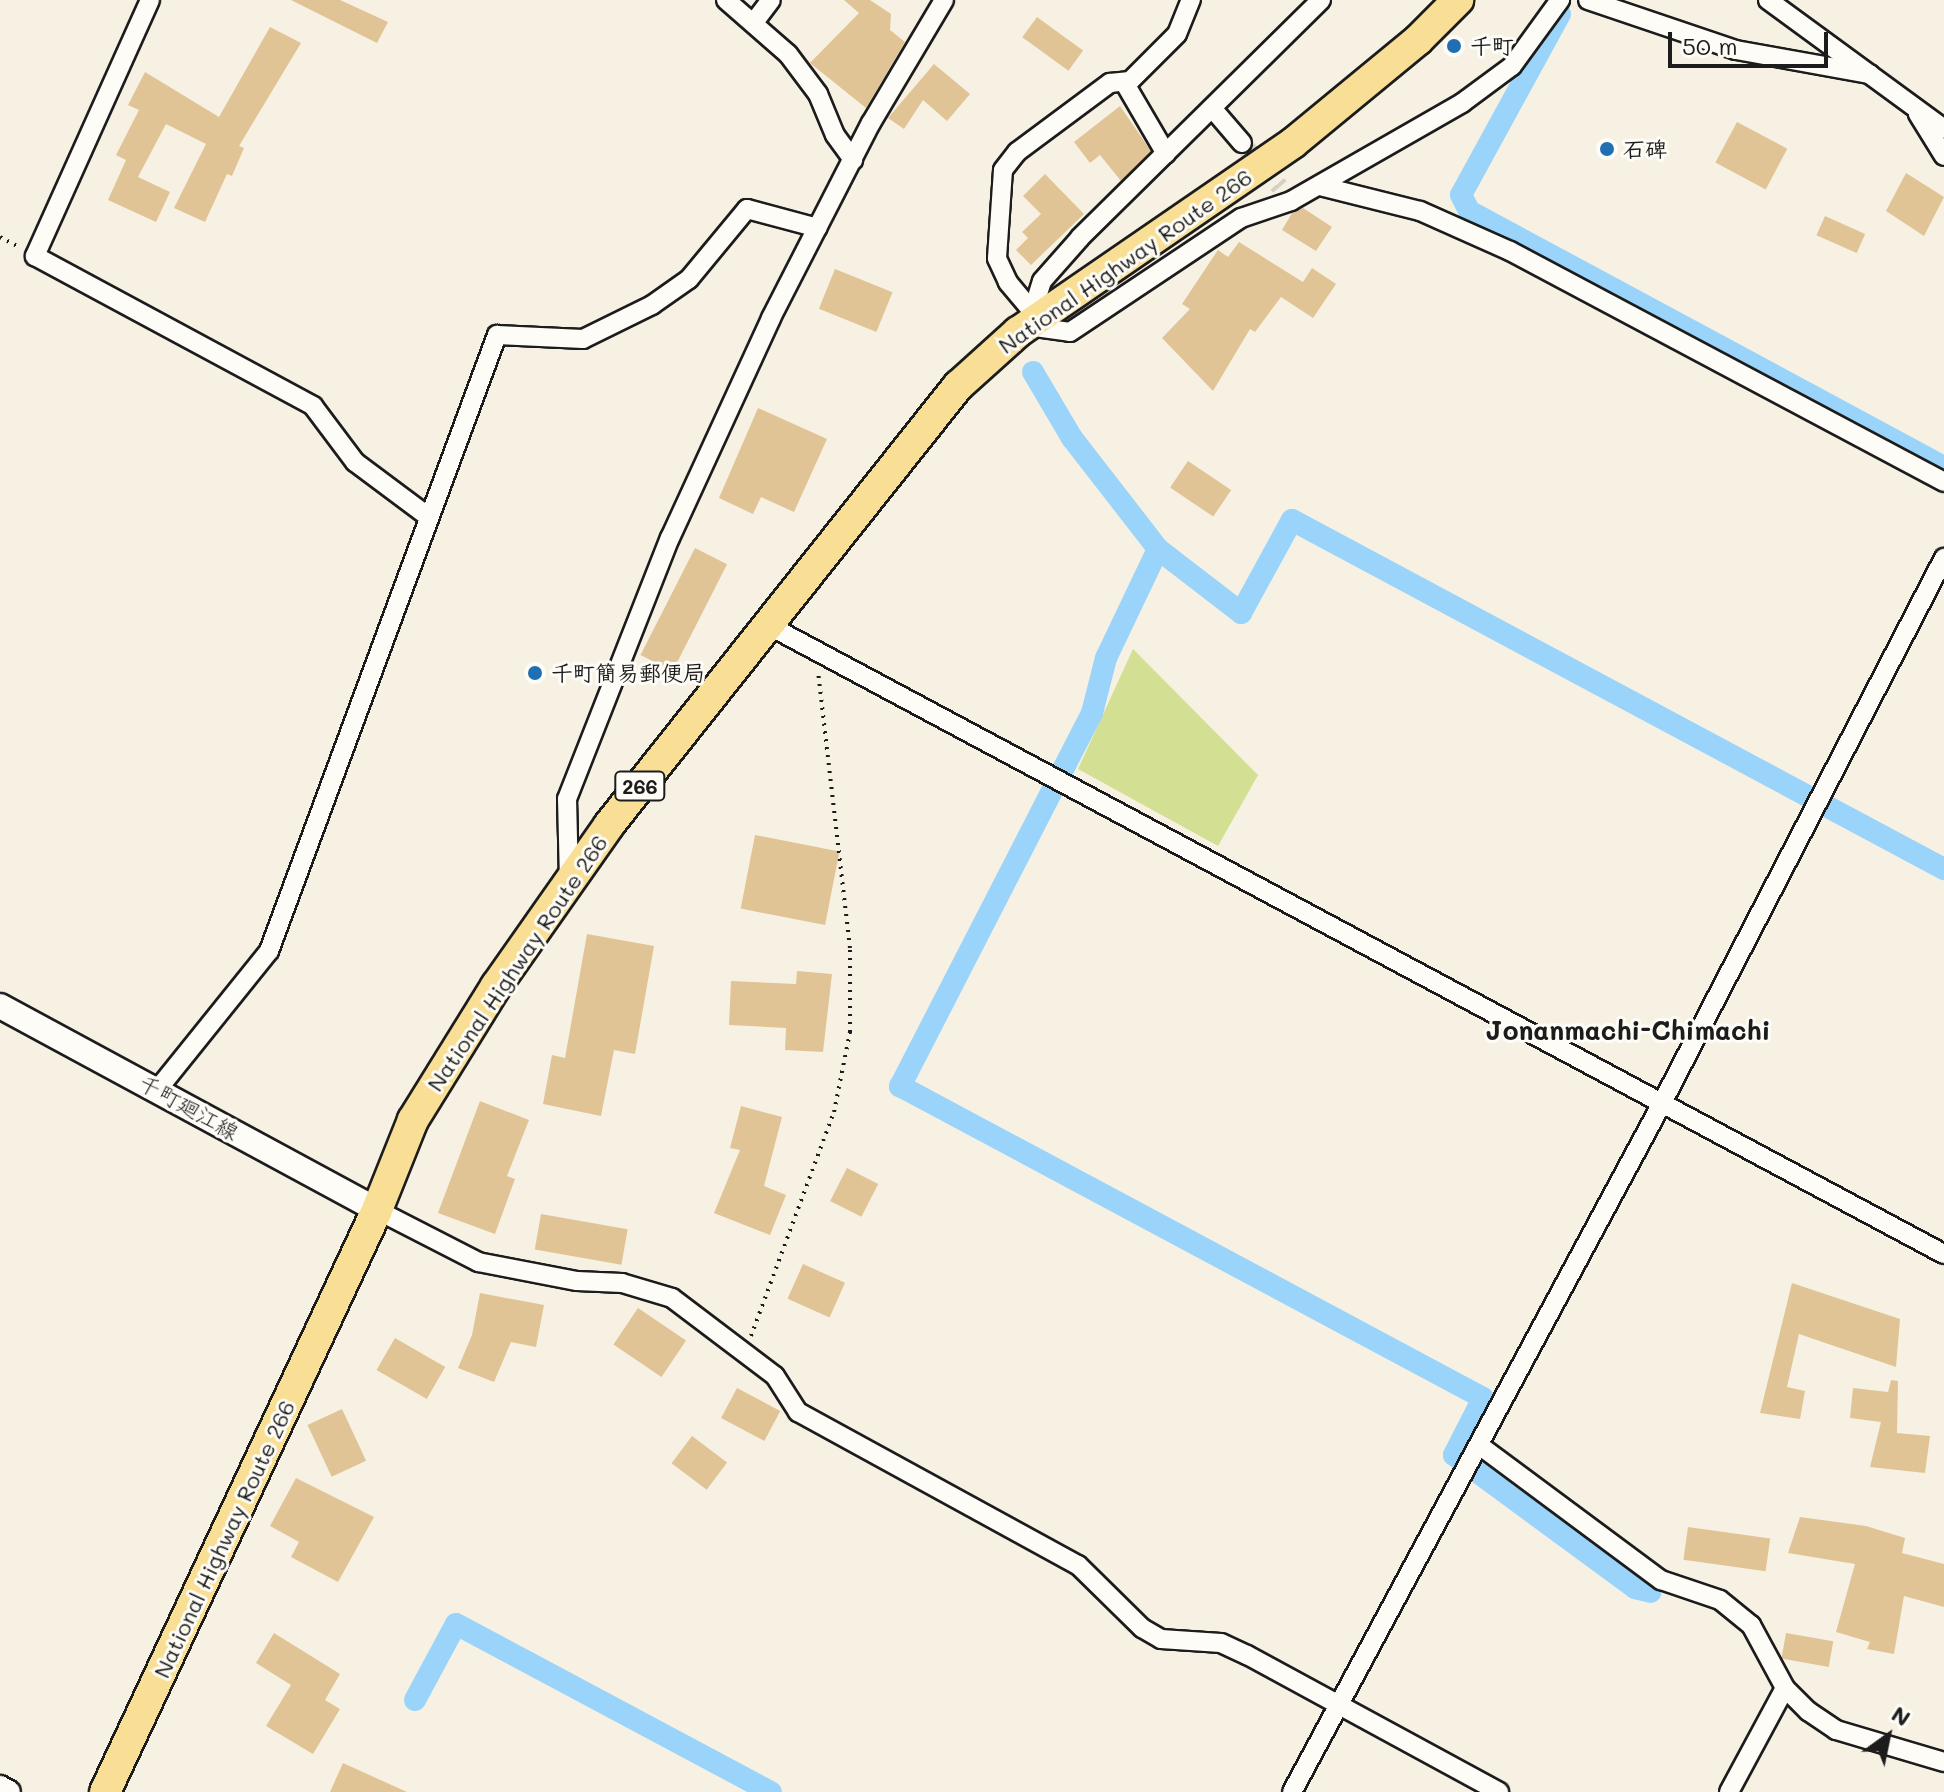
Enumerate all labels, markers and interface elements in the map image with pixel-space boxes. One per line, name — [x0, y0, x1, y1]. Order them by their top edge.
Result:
scale bar — [1672, 16, 1832, 66]
text: 50 m — [1682, 30, 1738, 61]
place label: 千町 — [1470, 33, 1514, 59]
marker: 千町 — [1445, 37, 1463, 55]
place label: 石碑 — [1623, 136, 1667, 162]
marker: 石碑 — [1598, 140, 1616, 158]
street label: National Highway Route 266 — [993, 163, 1257, 359]
place label: 千町簡易郵便局 — [551, 660, 705, 686]
marker: 千町簡易郵便局 — [526, 664, 544, 682]
road number: 266 — [614, 770, 666, 802]
street label: National Highway Route 266 — [421, 830, 613, 1096]
district label: Jonanmachi-Chimachi — [1486, 1015, 1770, 1047]
street label: 千町廻江線 — [134, 1069, 244, 1145]
street label: National Highway Route 266 — [148, 1396, 300, 1682]
north arrow — [1848, 1696, 1928, 1776]
text: N — [1886, 1699, 1916, 1732]

